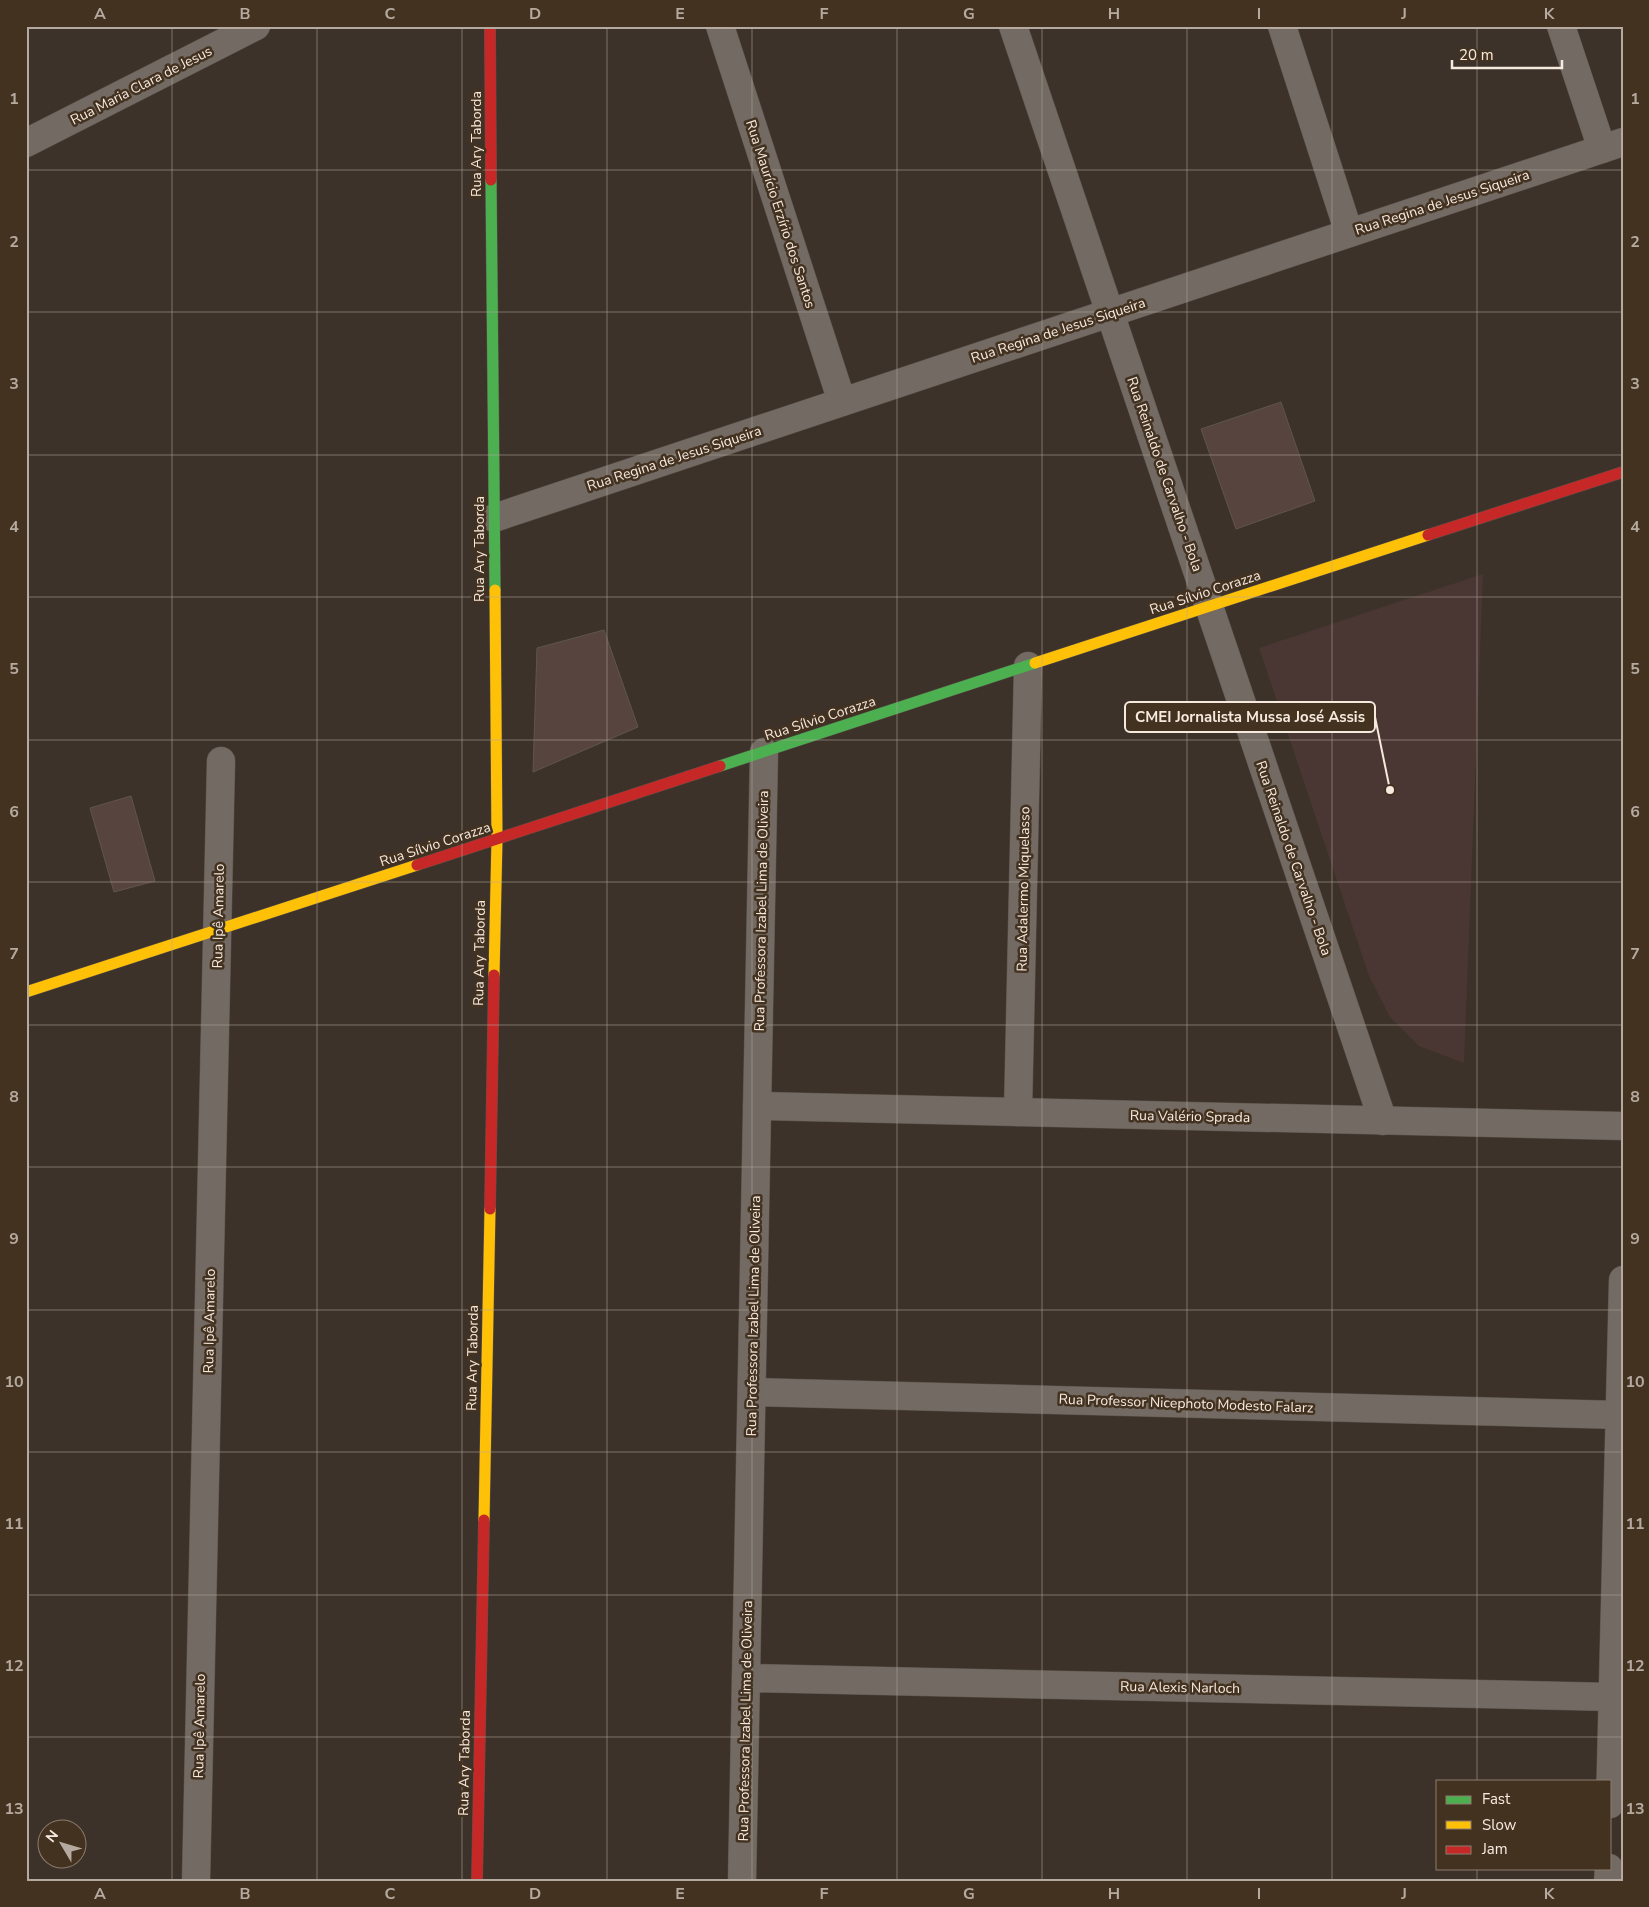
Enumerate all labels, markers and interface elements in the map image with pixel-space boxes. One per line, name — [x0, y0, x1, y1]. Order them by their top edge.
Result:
text: A — [94, 3, 106, 25]
text: B — [239, 3, 251, 25]
text: C — [385, 3, 396, 25]
text: D — [529, 3, 541, 25]
text: E — [675, 3, 685, 25]
text: F — [820, 3, 829, 25]
text: G — [963, 3, 975, 25]
text: H — [1108, 3, 1120, 25]
text: I — [1257, 3, 1261, 25]
text: J — [1400, 3, 1407, 25]
text: K — [1544, 3, 1556, 25]
scale bar — [1452, 38, 1562, 70]
street label: Rua Maria Clara de Jesus — [67, 41, 215, 129]
text: 20 m — [1459, 45, 1494, 65]
text: 1 — [9, 88, 19, 110]
text: 1 — [1630, 88, 1640, 110]
street label: Rua Ary Taborda — [467, 91, 486, 197]
street label: Rua Maurício Erzírio dos Santos — [741, 118, 820, 311]
street label: Rua Regina de Jesus Siqueira — [1353, 165, 1532, 240]
text: 2 — [9, 231, 19, 253]
text: 2 — [1630, 231, 1640, 253]
street label: Rua Regina de Jesus Siqueira — [969, 293, 1148, 368]
text: 3 — [9, 373, 19, 395]
text: 3 — [1630, 373, 1640, 395]
street label: Rua Reinaldo de Carvalho - Bola — [1122, 374, 1207, 574]
street label: Rua Regina de Jesus Siqueira — [585, 421, 764, 496]
street label: Rua Ary Taborda — [470, 496, 489, 602]
text: 4 — [9, 516, 19, 538]
text: 4 — [1630, 516, 1640, 538]
street label: Rua Sílvio Corazza — [1147, 566, 1263, 619]
text: 5 — [9, 658, 19, 680]
text: 5 — [1630, 658, 1640, 680]
street label: Rua Sílvio Corazza — [762, 692, 878, 745]
callout: CMEI Jornalista Mussa José Assis — [1125, 702, 1375, 732]
text: CMEI Jornalista Mussa José Assis — [1135, 707, 1365, 727]
street label: Rua Reinaldo de Carvalho - Bola — [1251, 758, 1336, 958]
street label: Rua Professora Izabel Lima de Oliveira — [750, 790, 773, 1032]
text: 6 — [9, 801, 19, 823]
text: 6 — [1630, 801, 1640, 823]
street label: Rua Adalermo Miquelasso — [1013, 806, 1034, 972]
street label: Rua Sílvio Corazza — [377, 818, 493, 871]
street label: Rua Ipê Amarelo — [208, 863, 229, 969]
street label: Rua Ary Taborda — [469, 900, 490, 1006]
text: 7 — [9, 943, 19, 965]
text: 7 — [1630, 943, 1640, 965]
text: 8 — [9, 1086, 19, 1108]
text: 8 — [1630, 1086, 1640, 1108]
street label: Rua Valério Sprada — [1130, 1106, 1250, 1127]
street label: Rua Professora Izabel Lima de Oliveira — [742, 1195, 765, 1437]
text: 9 — [9, 1228, 19, 1250]
text: 9 — [1630, 1228, 1640, 1250]
street label: Rua Ipê Amarelo — [199, 1268, 220, 1374]
street label: Rua Ary Taborda — [462, 1305, 483, 1411]
text: 10 — [4, 1371, 24, 1393]
text: 10 — [1625, 1371, 1645, 1393]
street label: Rua Professor Nicephoto Modesto Falarz — [1058, 1390, 1314, 1417]
text: 11 — [4, 1513, 24, 1535]
text: 11 — [1625, 1513, 1645, 1535]
street label: Rua Professora Izabel Lima de Oliveira — [734, 1600, 757, 1842]
text: 12 — [4, 1655, 24, 1677]
text: 12 — [1625, 1655, 1645, 1677]
street label: Rua Ipê Amarelo — [189, 1673, 210, 1779]
street label: Rua Alexis Narloch — [1120, 1677, 1240, 1698]
street label: Rua Ary Taborda — [454, 1710, 475, 1816]
legend — [1436, 1780, 1612, 1870]
text: Fast — [1482, 1789, 1511, 1809]
text: 13 — [4, 1798, 24, 1820]
text: 13 — [1625, 1798, 1645, 1820]
text: Slow — [1482, 1815, 1517, 1835]
north arrow — [38, 1820, 88, 1870]
text: N — [41, 1826, 63, 1846]
text: Jam — [1481, 1839, 1508, 1859]
text: A — [94, 1883, 106, 1905]
text: B — [239, 1883, 251, 1905]
text: C — [385, 1883, 396, 1905]
text: D — [529, 1883, 541, 1905]
text: E — [675, 1883, 685, 1905]
text: F — [820, 1883, 829, 1905]
text: G — [963, 1883, 975, 1905]
text: H — [1108, 1883, 1120, 1905]
text: I — [1257, 1883, 1261, 1905]
text: J — [1400, 1883, 1407, 1905]
text: K — [1544, 1883, 1556, 1905]

